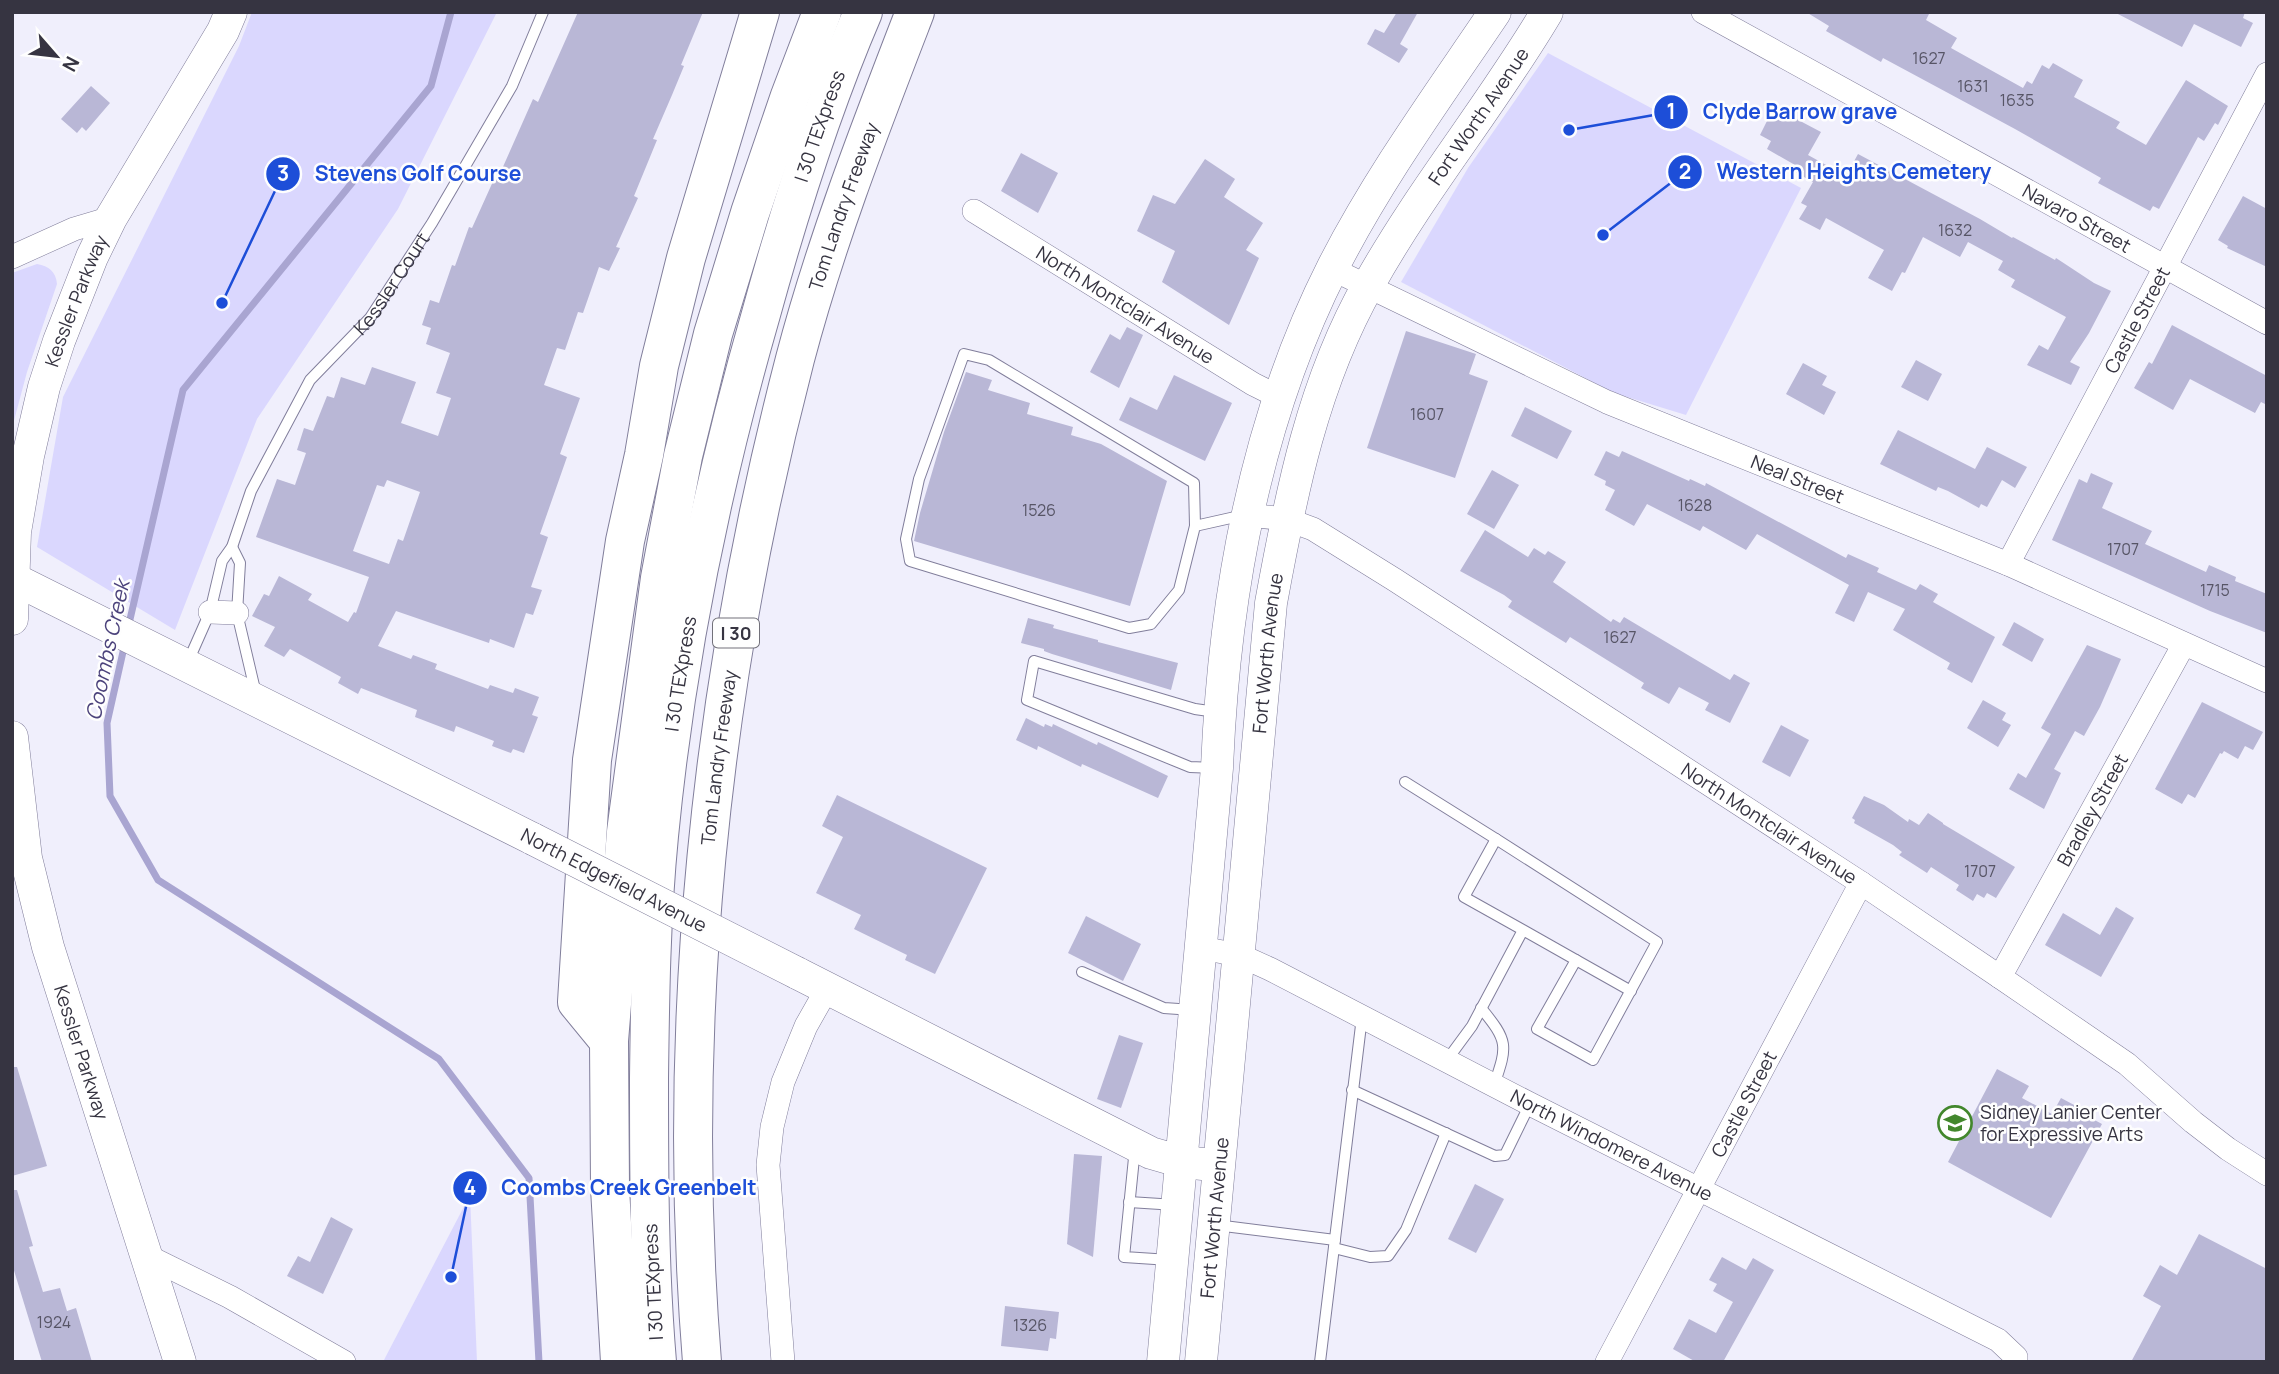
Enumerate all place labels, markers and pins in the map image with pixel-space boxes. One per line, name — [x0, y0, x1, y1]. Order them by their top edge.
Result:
callout: Clyde Barrow grave — [1653, 91, 1911, 133]
callout: Western Heights Cemetery — [1668, 151, 2006, 193]
callout: Stevens Golf Course — [266, 153, 535, 195]
place label: Sidney Lanier Center for Expressive Arts — [1980, 1099, 2162, 1147]
school or university icon: Sidney Lanier Center for Expressive Arts — [1936, 1104, 1974, 1142]
callout: Coombs Creek Greenbelt — [453, 1167, 771, 1209]

